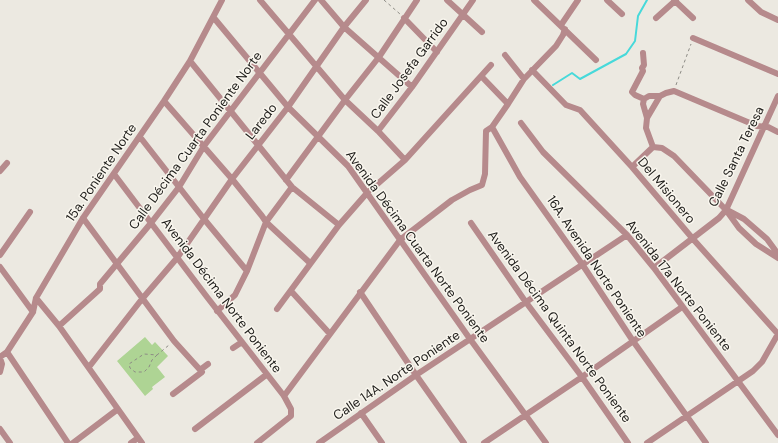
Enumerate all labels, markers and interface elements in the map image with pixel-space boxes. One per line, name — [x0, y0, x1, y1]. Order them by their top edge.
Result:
street label: Calle Josefa Garrido — [368, 15, 452, 123]
street label: Calle Décima Cuarta Poniente Norte — [126, 49, 266, 233]
street label: Laredo — [243, 101, 281, 143]
street label: Calle Santa Teresa — [706, 104, 768, 210]
street label: 15a. Poniente Norte — [63, 121, 141, 225]
street label: Avenida Décima Cuarta Norte Poniente — [342, 148, 492, 346]
street label: Del Misionero — [634, 155, 698, 227]
street label: 16A. Avenida Norte Poniente — [543, 193, 649, 341]
street label: Avenida Décima Norte Poniente — [158, 215, 284, 377]
street label: Avenida 17a Norte Poniente — [622, 217, 734, 355]
street label: Avenida Décima Quinta Norte Poniente — [484, 228, 634, 426]
street label: Calle 14A. Norte Poniente — [331, 328, 463, 424]

